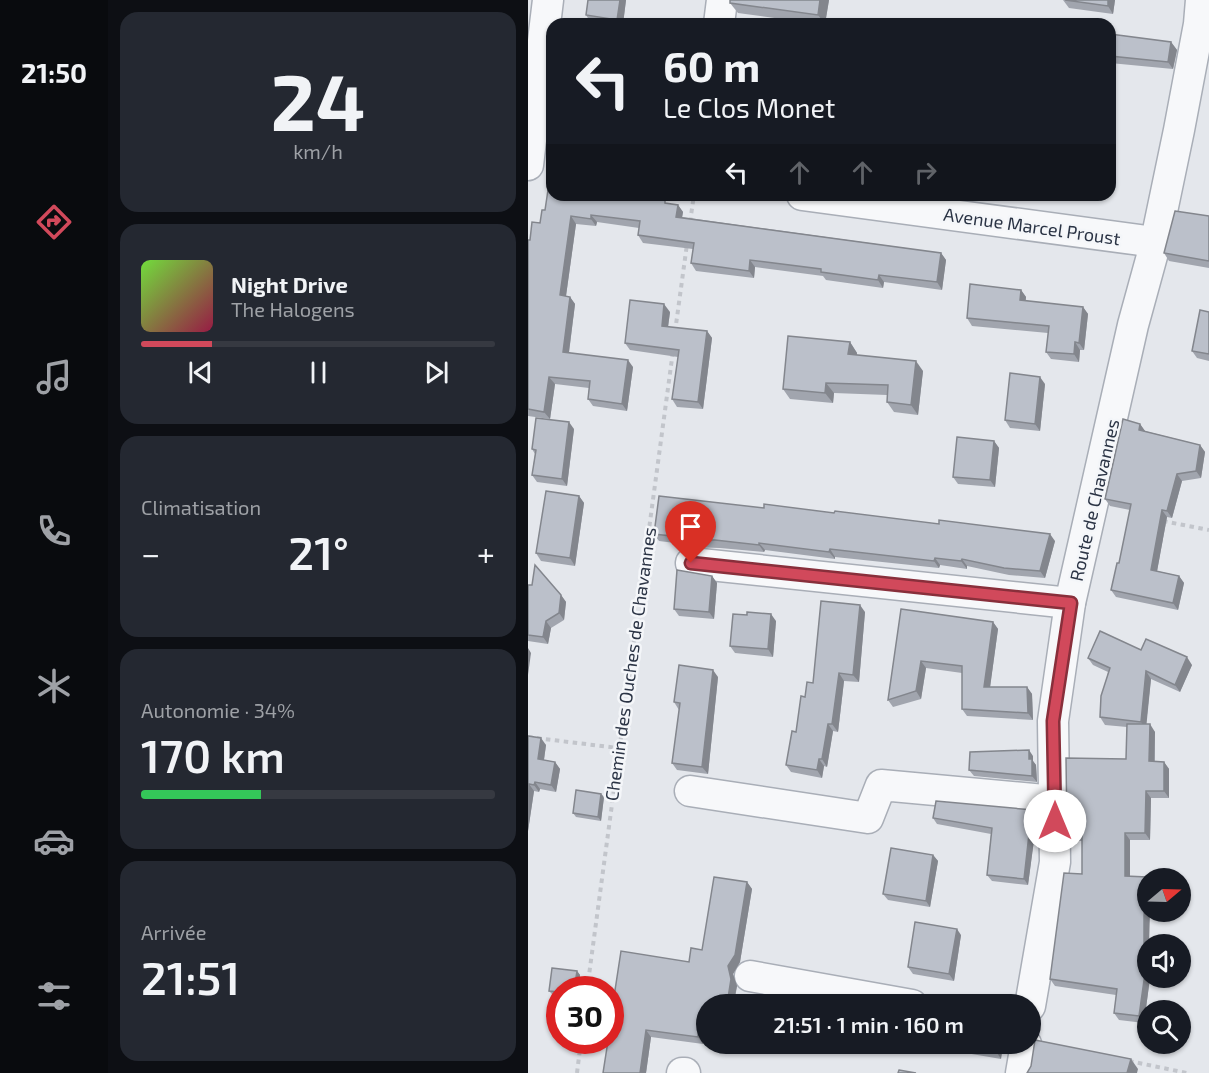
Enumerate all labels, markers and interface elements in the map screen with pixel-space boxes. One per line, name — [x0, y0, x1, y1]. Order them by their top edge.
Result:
text: 60 m — [663, 40, 760, 90]
icon: left — [564, 42, 642, 120]
text: 24 — [270, 53, 366, 147]
text: 21:50 — [21, 56, 87, 88]
text: Le Clos Monet — [663, 91, 835, 123]
text: km/h — [293, 139, 343, 163]
icon: left — [720, 156, 753, 189]
icon: ahead — [783, 156, 816, 189]
icon: ahead — [846, 156, 879, 189]
icon: right — [909, 156, 942, 189]
icon: directions — [33, 201, 75, 243]
street label: Avenue Marcel Proust — [942, 203, 1122, 249]
text: Night Drive — [231, 271, 348, 297]
text: The Halogens — [231, 297, 355, 321]
icon: music — [33, 356, 75, 398]
icon: previous — [184, 356, 217, 389]
icon: pause — [302, 356, 335, 389]
icon: next — [420, 356, 453, 389]
street label: Route de Chavannes — [1065, 417, 1123, 583]
text: Climatisation — [141, 495, 261, 519]
pin — [665, 501, 716, 563]
icon: phone — [33, 510, 75, 552]
icon: arrive — [674, 510, 707, 543]
text: 21° — [288, 525, 349, 579]
street label: Chemin des Ouches de Chavannes — [600, 526, 660, 802]
text: − — [141, 533, 160, 573]
text: + — [477, 533, 495, 573]
icon: climate — [33, 665, 75, 707]
text: Autonomie · 34% — [141, 698, 295, 722]
text: 170 km — [141, 728, 285, 782]
position arrow — [1023, 789, 1087, 853]
icon: car — [33, 820, 75, 862]
north arrow — [1137, 868, 1191, 922]
map controls — [1137, 868, 1191, 1054]
text: Arrivée — [141, 920, 206, 944]
button: sound — [1137, 934, 1191, 988]
text: 21:51 — [141, 950, 240, 1004]
icon: filters — [33, 975, 75, 1017]
speed limit sign: 30 — [546, 976, 624, 1054]
button: search — [1137, 1000, 1191, 1054]
text: 21:51 · 1 min · 160 m — [773, 1011, 964, 1037]

